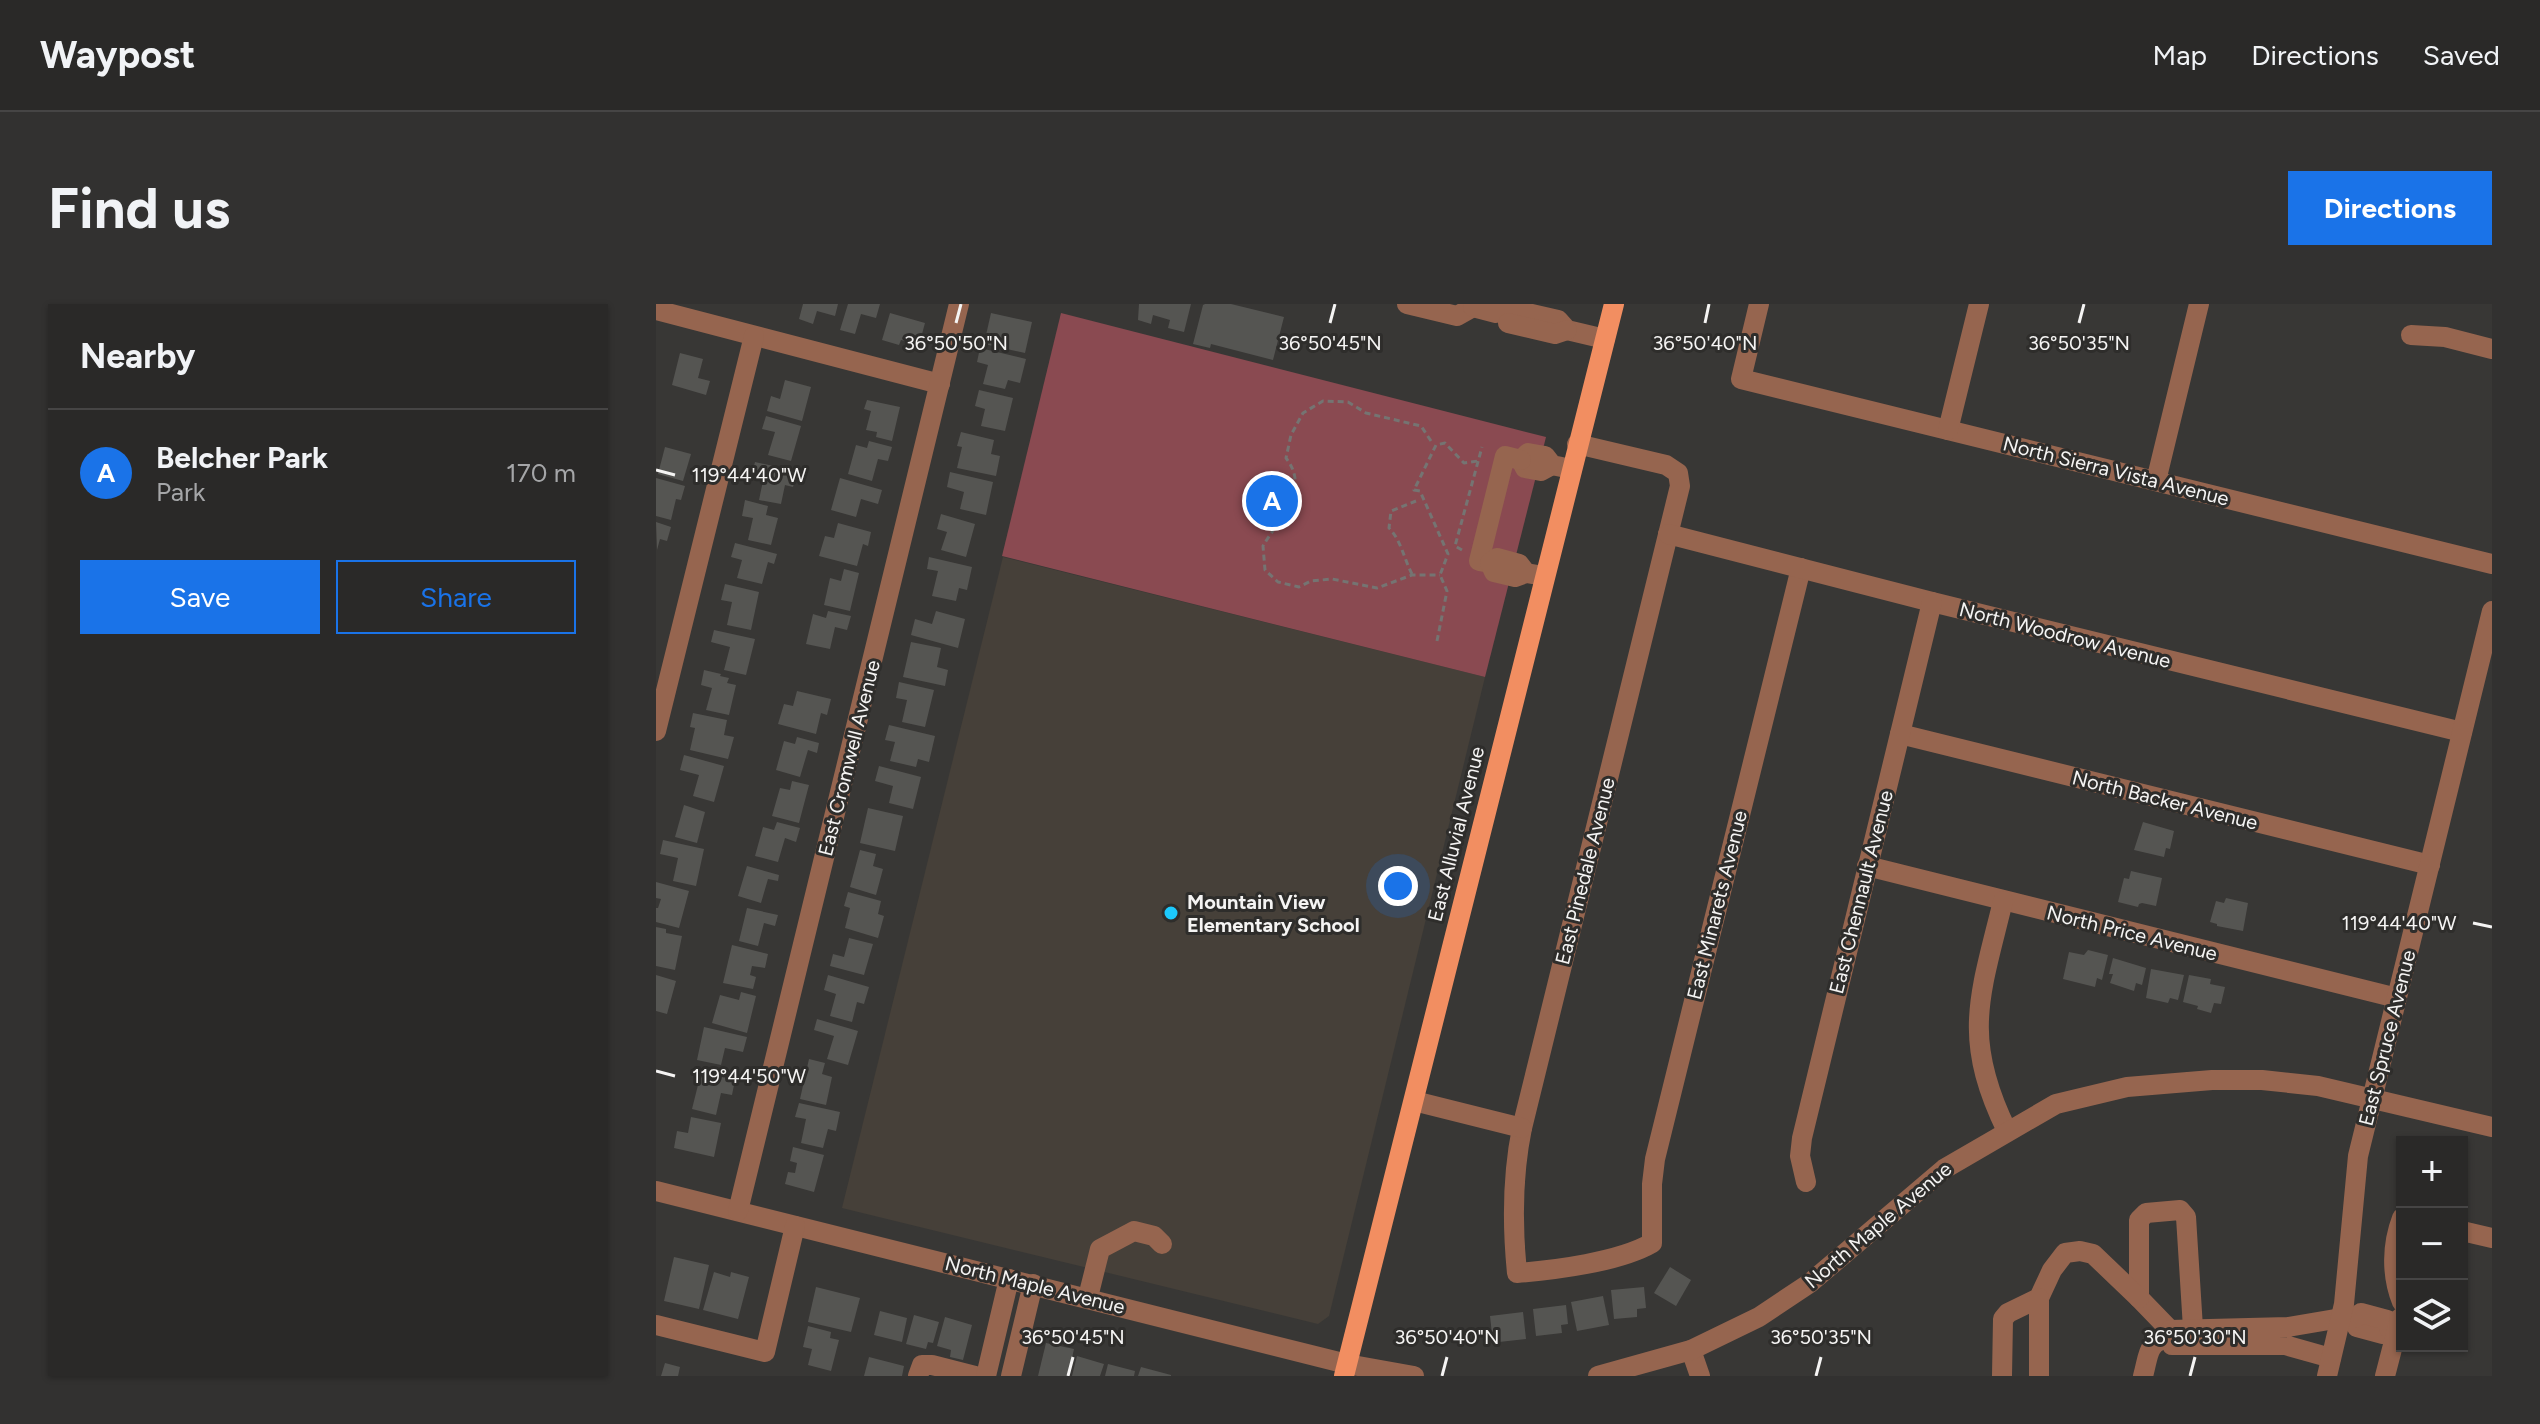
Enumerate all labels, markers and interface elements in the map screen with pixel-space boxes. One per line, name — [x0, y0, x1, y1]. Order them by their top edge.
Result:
text: Waypost — [40, 32, 195, 78]
text: Map — [2153, 38, 2207, 72]
text: Directions — [2251, 38, 2379, 72]
text: Saved — [2423, 38, 2500, 72]
button: Directions — [2288, 171, 2492, 245]
text: Find us — [48, 175, 230, 242]
text: 36°50'50"N — [904, 331, 1008, 355]
text: 36°50'45"N — [1278, 331, 1382, 355]
text: 36°50'40"N — [1652, 331, 1758, 355]
text: 36°50'35"N — [2028, 331, 2130, 355]
text: Nearby — [80, 336, 195, 377]
street label: North Sierra Vista Avenue — [2000, 431, 2232, 511]
text: Belcher Park — [156, 439, 328, 476]
text: A — [97, 457, 115, 489]
text: 170 m — [506, 457, 576, 489]
text: 119°44'40"W — [692, 463, 806, 487]
pin: A — [1246, 471, 1298, 531]
text: Park — [156, 476, 205, 508]
button: Save — [80, 560, 320, 634]
button: Share — [336, 560, 576, 634]
street label: North Woodrow Avenue — [1957, 597, 2173, 673]
street label: East Cromwell Avenue — [813, 657, 885, 859]
street label: East Alluvial Avenue — [1423, 744, 1489, 924]
street label: North Backer Avenue — [2070, 765, 2260, 835]
street label: East Pinedale Avenue — [1550, 775, 1620, 967]
street label: East Chennault Avenue — [1824, 788, 1898, 996]
street label: East Minarets Avenue — [1682, 808, 1752, 1002]
your location — [1378, 866, 1418, 906]
place label: Mountain View Elementary School — [1187, 890, 1360, 937]
street label: North Price Avenue — [2044, 900, 2220, 966]
marker: Mountain View Elementary School — [1162, 904, 1180, 922]
text: 119°44'40"W — [2342, 911, 2456, 935]
street label: East Spruce Avenue — [2354, 948, 2420, 1128]
text: 119°44'50"W — [692, 1064, 806, 1088]
map controls — [2396, 1136, 2468, 1352]
button: + — [2396, 1136, 2468, 1208]
street label: North Maple Avenue — [1800, 1157, 1956, 1293]
button: − — [2396, 1208, 2468, 1280]
street label: North Maple Avenue — [943, 1251, 1127, 1319]
button: layers — [2396, 1280, 2468, 1352]
text: 36°50'45"N — [1021, 1325, 1125, 1349]
text: 36°50'40"N — [1394, 1325, 1500, 1349]
text: 36°50'35"N — [1770, 1325, 1872, 1349]
text: 36°50'30"N — [2143, 1325, 2247, 1349]

